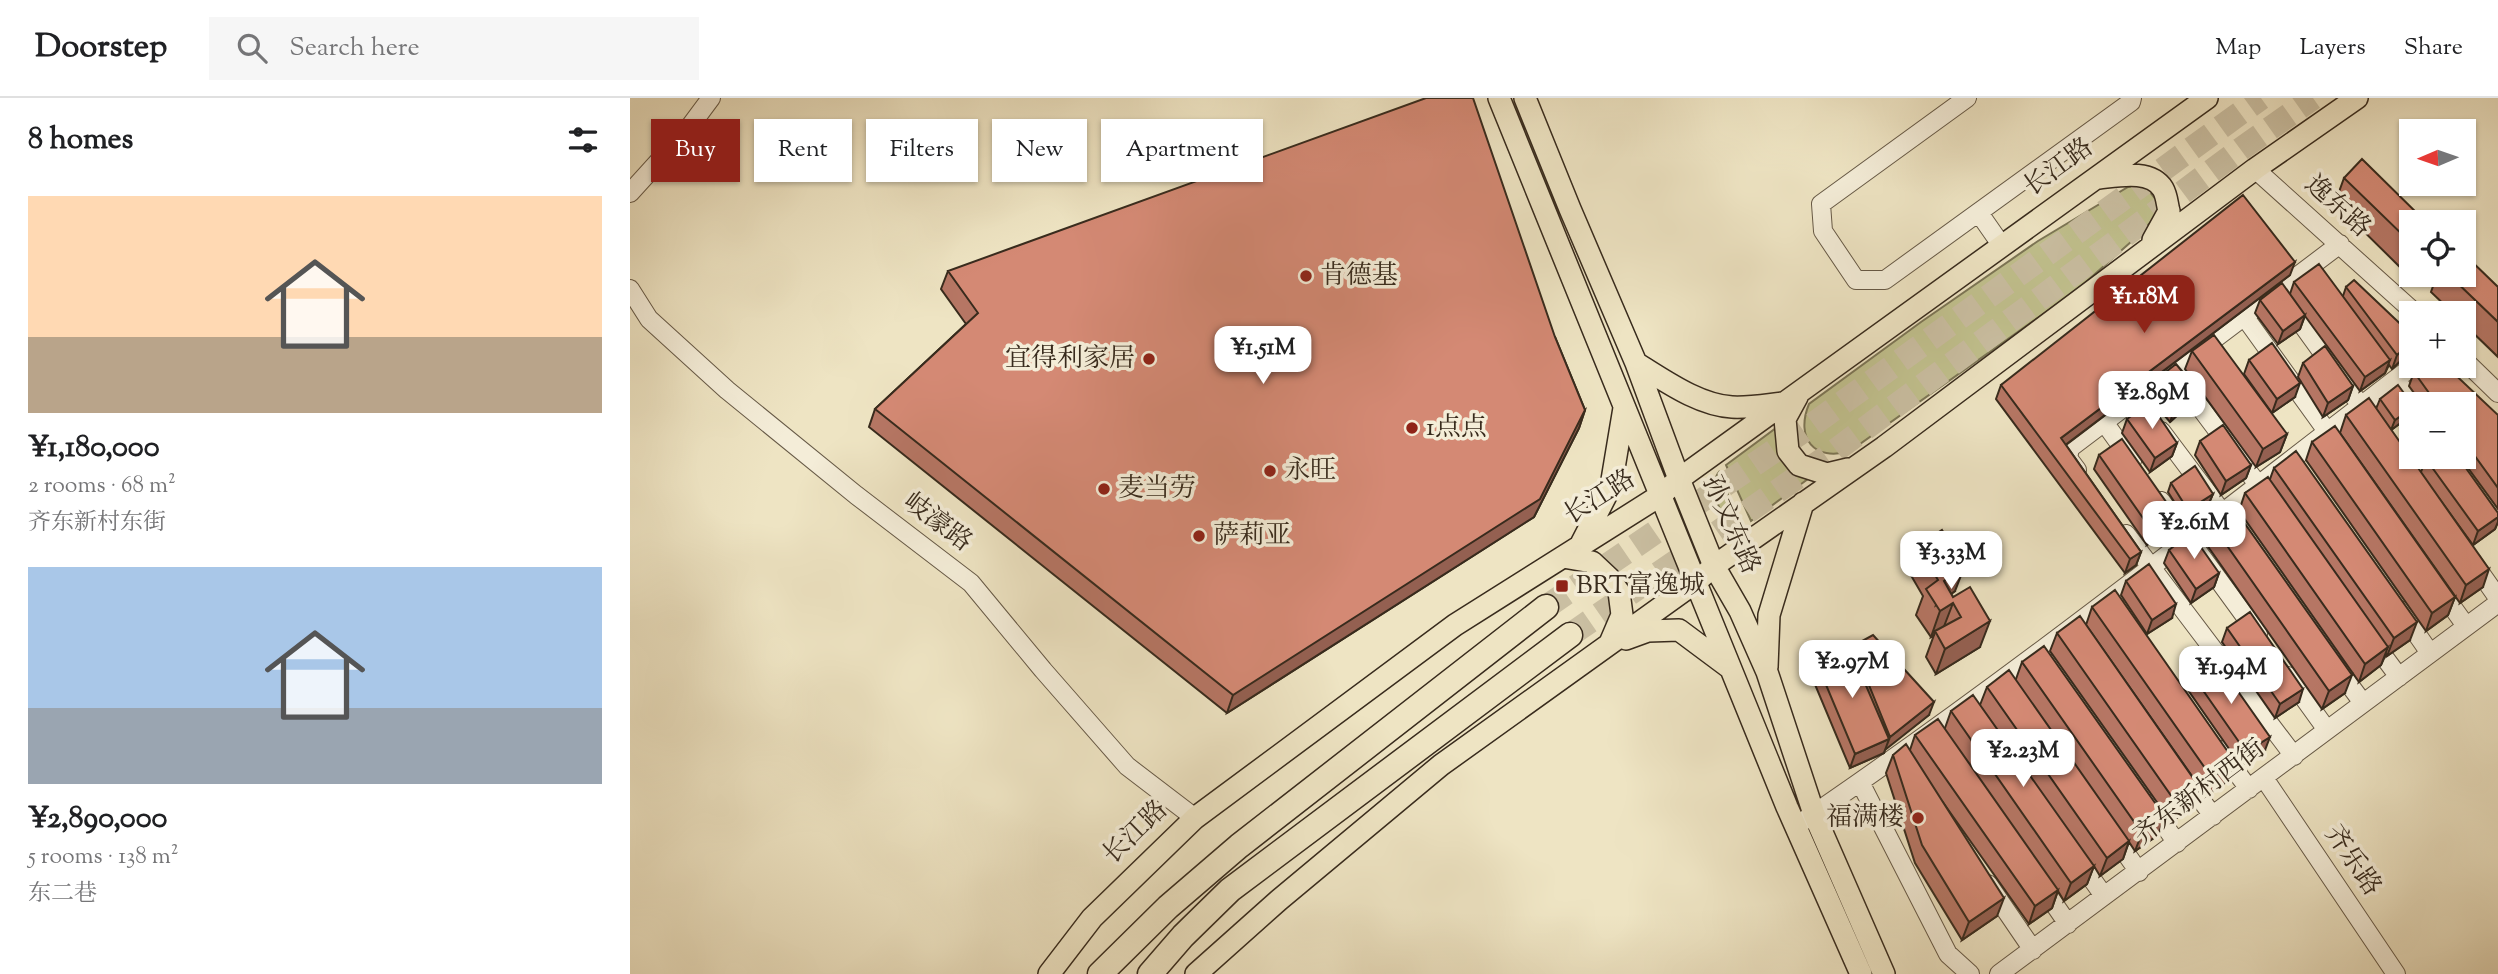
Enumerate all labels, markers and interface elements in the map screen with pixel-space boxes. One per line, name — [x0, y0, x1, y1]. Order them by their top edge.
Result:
search box — [209, 17, 699, 80]
text: Doorstep — [35, 24, 167, 72]
icon: search — [233, 29, 271, 67]
text: Search here — [289, 30, 420, 67]
text: Map — [2215, 31, 2261, 65]
text: Layers — [2299, 31, 2366, 65]
text: Share — [2404, 31, 2463, 65]
text: 8 homes — [28, 119, 133, 162]
chip: Buy — [651, 119, 740, 182]
chip: Rent — [754, 119, 852, 182]
chip: Filters — [866, 119, 978, 182]
chip: New — [992, 119, 1087, 182]
chip: Apartment — [1101, 119, 1263, 182]
north arrow — [2399, 119, 2476, 196]
map controls — [2399, 119, 2476, 469]
icon: filters — [564, 121, 602, 159]
street label: 长江路 — [2017, 130, 2101, 206]
street label: 逸东路 — [2296, 167, 2378, 247]
button: locate — [2399, 210, 2476, 287]
icon: home — [252, 241, 378, 367]
place label: 肯德基 — [1320, 258, 1398, 295]
marker: 肯德基 — [1298, 268, 1314, 284]
pin: ¥1.18M — [2087, 275, 2201, 335]
text: ¥1.18M — [2110, 281, 2178, 314]
button: + — [2399, 301, 2476, 378]
pin: ¥1.51M — [1206, 327, 1320, 386]
text: ¥1.51M — [1230, 332, 1296, 365]
place label: 宜得利家居 — [1005, 341, 1135, 378]
marker: 宜得利家居 — [1141, 351, 1157, 367]
pin: ¥2.89M — [2095, 372, 2209, 431]
text: ¥2.89M — [2115, 377, 2189, 410]
button: − — [2399, 392, 2476, 469]
place label: 1点点 — [1426, 410, 1487, 447]
marker: 1点点 — [1404, 420, 1420, 436]
text: ¥1,180,000 — [28, 427, 160, 470]
place label: 永旺 — [1284, 453, 1336, 490]
street label: 长江路 — [1557, 462, 1643, 534]
marker: 永旺 — [1262, 463, 1278, 479]
text: 2 rooms · 68 m² — [28, 470, 176, 503]
street label: 孙文东路 — [1692, 470, 1768, 580]
place label: 麦当劳 — [1118, 471, 1196, 508]
marker: 麦当劳 — [1096, 481, 1112, 497]
street label: 岐濠路 — [895, 485, 979, 561]
pin: ¥2.61M — [2137, 502, 2251, 561]
text: 齐东新村东街 — [28, 507, 166, 540]
text: ¥2.61M — [2159, 507, 2229, 540]
place label: 萨莉亚 — [1213, 518, 1291, 555]
marker: 萨莉亚 — [1191, 528, 1207, 544]
pin: ¥3.33M — [1894, 532, 2008, 591]
text: ¥3.33M — [1916, 537, 1986, 570]
place label: BRT富逸城 — [1576, 568, 1705, 605]
marker: BRT富逸城 — [1554, 578, 1570, 594]
icon: home — [252, 612, 378, 738]
pin: ¥2.97M — [1795, 640, 1909, 700]
text: ¥2.97M — [1815, 646, 1889, 679]
pin: ¥1.94M — [2174, 646, 2288, 706]
text: ¥1.94M — [2195, 652, 2267, 685]
pin: ¥2.23M — [1966, 730, 2080, 789]
street label: 齐东新村西街 — [2127, 731, 2273, 855]
text: ¥2.23M — [1987, 735, 2059, 768]
street label: 长江路 — [1095, 793, 1177, 873]
text: ¥2,890,000 — [28, 798, 167, 841]
place label: 福满楼 — [1826, 800, 1904, 837]
marker: 福满楼 — [1910, 810, 1926, 826]
street label: 齐乐路 — [2315, 818, 2389, 904]
text: 5 rooms · 138 m² — [28, 841, 179, 874]
text: 东二巷 — [28, 878, 97, 911]

